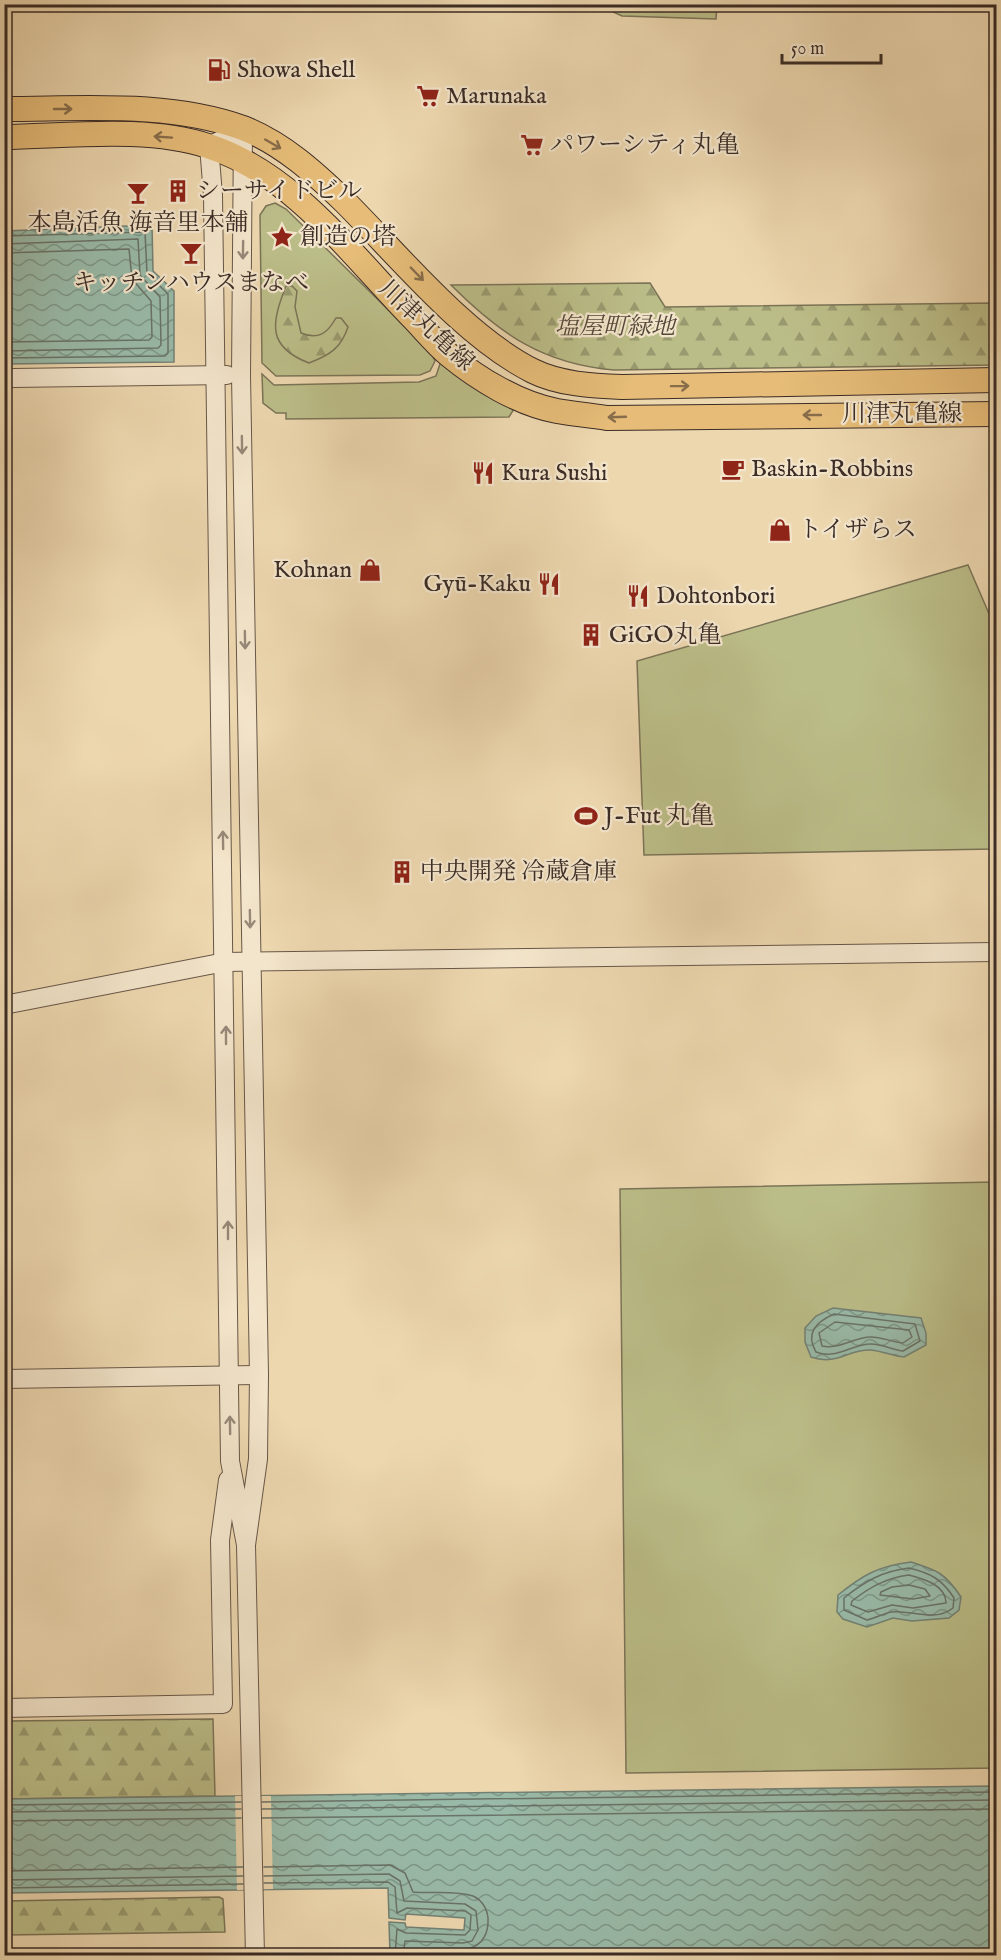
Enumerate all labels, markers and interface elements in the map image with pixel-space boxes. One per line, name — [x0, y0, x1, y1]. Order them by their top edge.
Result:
scale bar — [782, 27, 881, 65]
text: 50 m — [791, 38, 824, 61]
place label: Showa Shell — [237, 55, 356, 86]
fuel station icon: Showa Shell — [206, 57, 232, 83]
place label: Marunaka — [446, 81, 547, 112]
supermarket icon: Marunaka — [415, 83, 441, 109]
one-way arrow — [52, 103, 72, 115]
place label: パワーシティ丸亀 — [550, 130, 740, 161]
one-way arrow — [153, 131, 173, 142]
supermarket icon: パワーシティ丸亀 — [519, 132, 545, 158]
one-way arrow — [264, 138, 281, 150]
place label: シーサイドビル — [196, 176, 362, 207]
building icon: シーサイドビル — [165, 178, 191, 204]
bar icon: 本島活魚 海音里本舗 — [125, 180, 151, 206]
place label: 本島活魚 海音里本舗 — [27, 208, 249, 239]
place label: 創造の塔 — [300, 222, 396, 253]
place icon: 創造の塔 — [269, 224, 295, 250]
bar icon: キッチンハウスまなべ — [178, 240, 204, 266]
one-way arrow — [237, 240, 249, 260]
one-way arrow — [410, 267, 425, 282]
place label: キッチンハウスまなべ — [73, 268, 309, 299]
street label: 川津丸亀線 — [372, 274, 480, 378]
park label: 塩屋町緑地 — [555, 312, 678, 343]
one-way arrow — [669, 380, 689, 391]
street label: 川津丸亀線 — [842, 399, 962, 430]
one-way arrow — [803, 409, 823, 421]
one-way arrow — [608, 412, 628, 423]
one-way arrow — [236, 435, 248, 455]
place label: Baskin-Robbins — [751, 454, 913, 485]
cafe icon: Baskin-Robbins — [720, 456, 746, 482]
place label: Kura Sushi — [501, 458, 608, 489]
restaurant icon: Kura Sushi — [470, 460, 496, 486]
place label: トイザらス — [798, 515, 917, 546]
shop icon: トイザらス — [767, 517, 793, 543]
place label: Kohnan — [273, 555, 352, 586]
shop icon: Kohnan — [357, 557, 383, 583]
place label: Gyū-Kaku — [424, 569, 531, 600]
restaurant icon: Gyū-Kaku — [536, 571, 562, 597]
place label: Dohtonbori — [656, 581, 775, 612]
restaurant icon: Dohtonbori — [625, 583, 651, 609]
place label: GiGO丸亀 — [609, 620, 721, 651]
building icon: GiGO丸亀 — [578, 622, 604, 648]
one-way arrow — [240, 630, 251, 650]
place label: J-Fut 丸亀 — [601, 801, 714, 832]
sports icon: J-Fut 丸亀 — [573, 803, 599, 829]
one-way arrow — [217, 831, 229, 851]
place label: 中央開発 冷蔵倉庫 — [420, 857, 617, 888]
building icon: 中央開発 冷蔵倉庫 — [389, 859, 415, 885]
one-way arrow — [244, 909, 256, 929]
one-way arrow — [221, 1026, 232, 1046]
one-way arrow — [222, 1221, 234, 1241]
one-way arrow — [224, 1416, 236, 1436]

